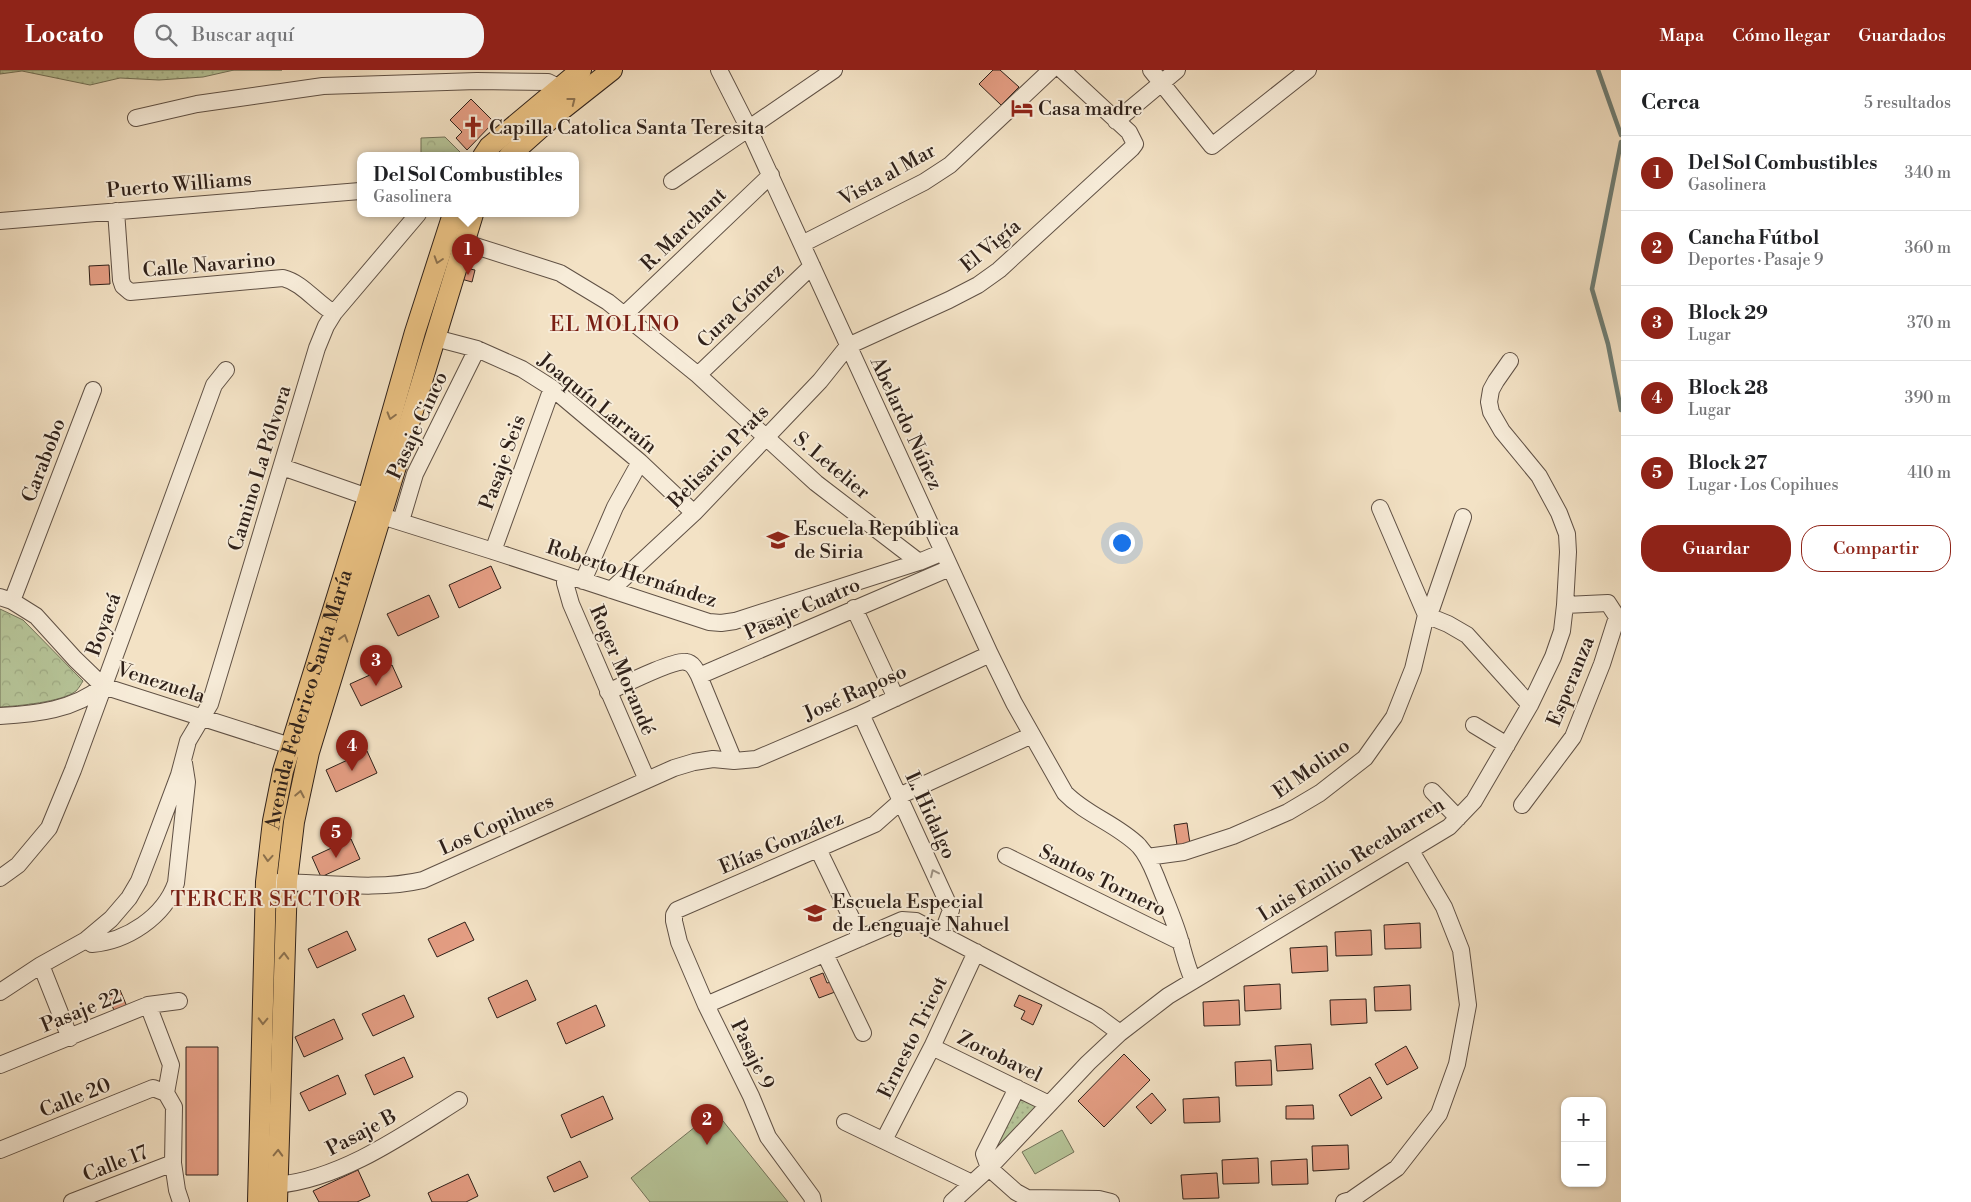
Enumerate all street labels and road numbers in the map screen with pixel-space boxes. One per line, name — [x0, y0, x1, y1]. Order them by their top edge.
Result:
street label: Vista al Mar — [834, 138, 941, 213]
street label: Puerto Williams — [106, 167, 253, 204]
street label: R. Marchant — [636, 183, 732, 277]
street label: El Vigía — [956, 214, 1027, 278]
street label: Calle Navarino — [142, 247, 277, 284]
street label: Cura Gómez — [692, 258, 790, 354]
street label: Joaquín Larraín — [532, 348, 662, 460]
street label: Abelardo Núñez — [864, 352, 947, 494]
street label: Pasaje Cinco — [383, 368, 454, 483]
street label: Camino La Pólvora — [223, 382, 298, 554]
street label: Belisario Prats — [663, 400, 775, 515]
street label: Pasaje Seis — [475, 412, 532, 513]
street label: Carabobo — [17, 415, 72, 506]
street label: S. Letelier — [788, 427, 875, 506]
street label: Roberto Hernández — [543, 535, 720, 614]
street label: Avenida Federico Santa María — [261, 566, 359, 832]
street label: Pasaje Cuatro — [741, 573, 864, 646]
street label: Boyacá — [81, 589, 128, 660]
street label: Roger Morandé — [583, 602, 660, 739]
street label: Esperanza — [1542, 632, 1601, 730]
street label: Venezuela — [112, 657, 209, 710]
street label: José Raposo — [799, 660, 911, 728]
street label: El Molino — [1268, 734, 1355, 805]
street label: L. Hidalgo — [899, 768, 961, 863]
street label: Los Copihues — [435, 789, 558, 862]
street label: Luis Emilio Recabarren — [1254, 793, 1450, 928]
street label: Elías González — [716, 806, 847, 881]
street label: Santos Tornero — [1035, 840, 1170, 923]
street label: Ernesto Tricot — [873, 972, 954, 1103]
street label: Pasaje 22 — [37, 984, 126, 1039]
street label: Pasaje 9 — [724, 1016, 779, 1094]
street label: Zorobavel — [953, 1026, 1046, 1089]
street label: Calle 20 — [36, 1073, 115, 1124]
street label: Pasaje B — [322, 1104, 401, 1162]
street label: Calle 17 — [80, 1141, 152, 1188]

